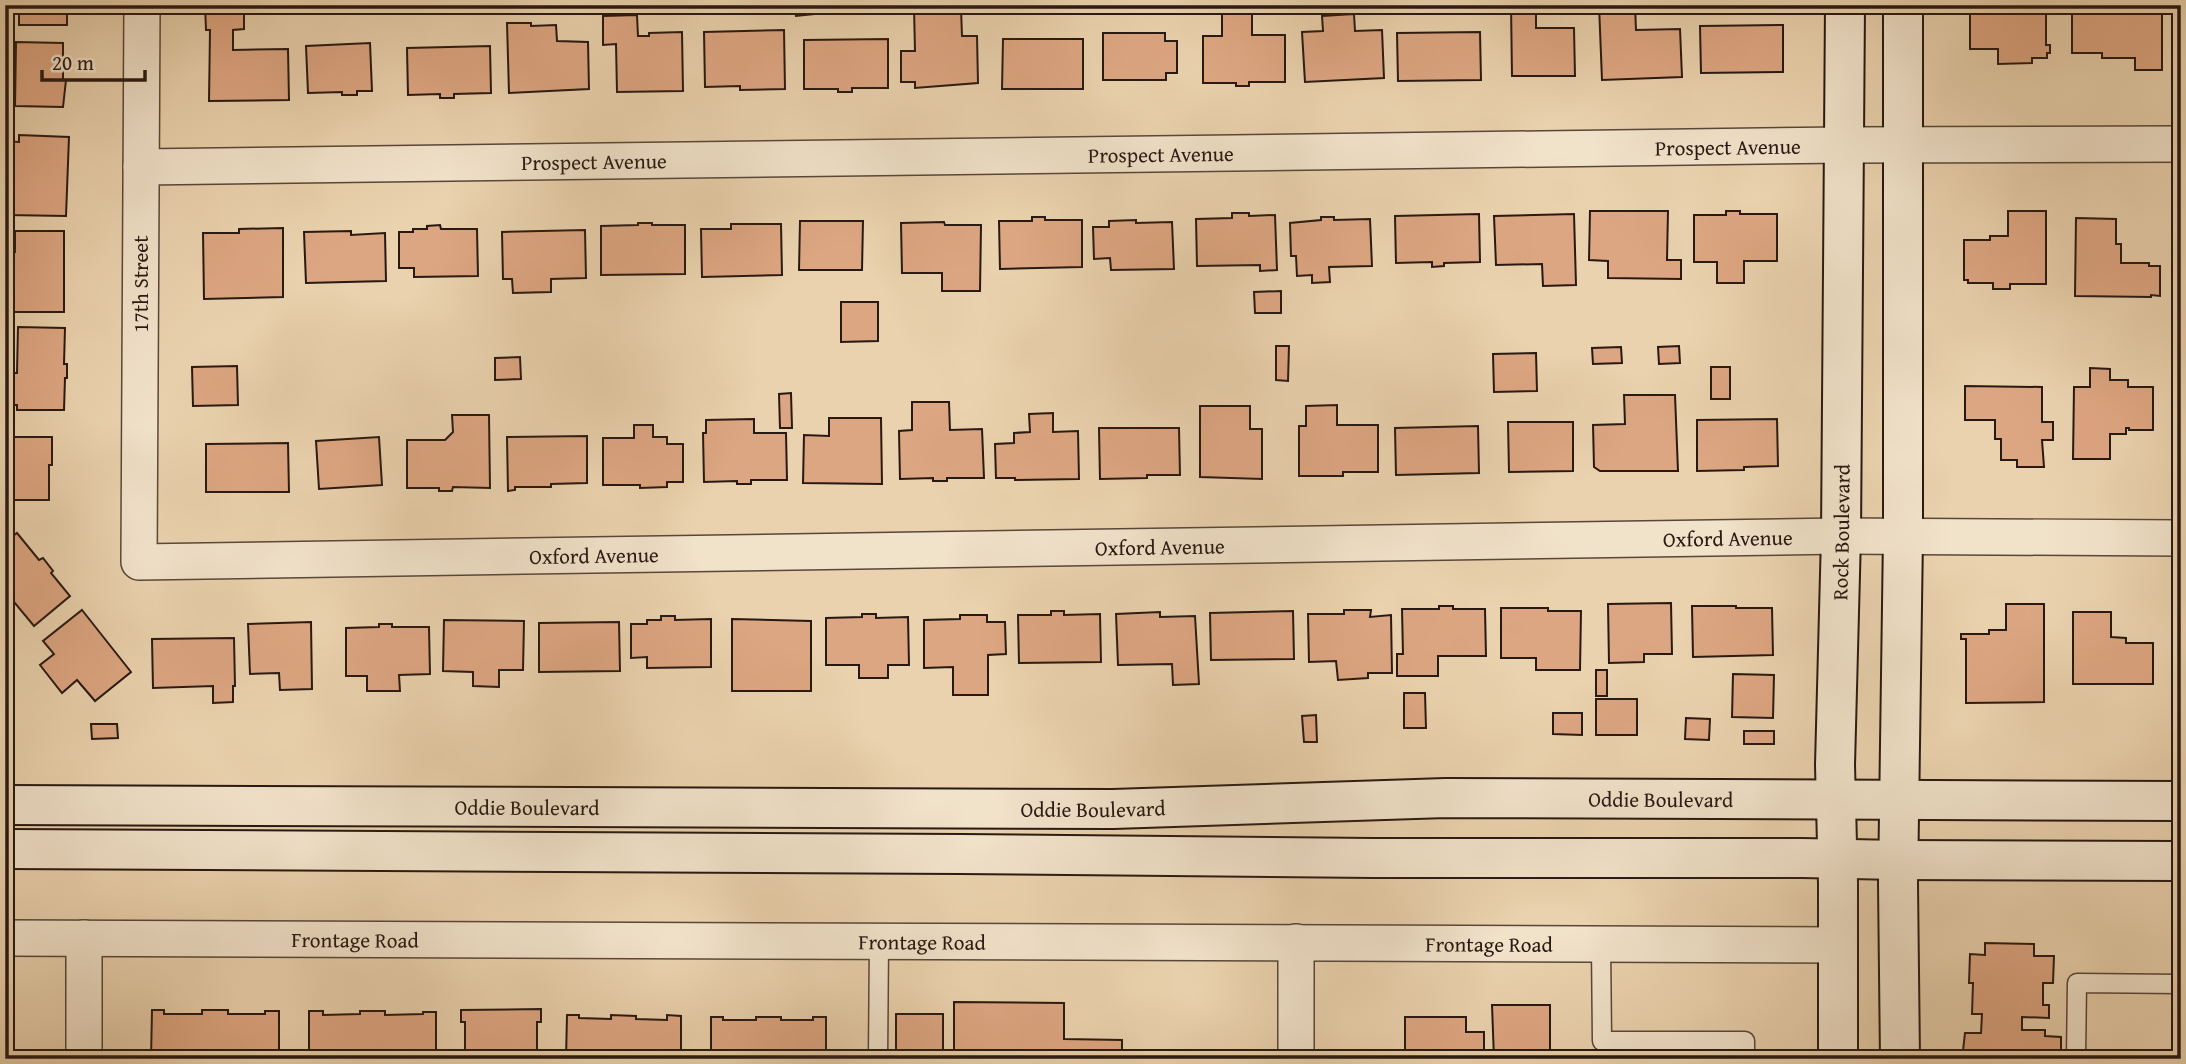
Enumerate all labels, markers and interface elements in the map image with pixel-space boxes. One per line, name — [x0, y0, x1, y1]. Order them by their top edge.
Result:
scale bar — [42, 38, 145, 82]
text: 20 m — [52, 47, 94, 78]
street label: Prospect Avenue — [1655, 130, 1801, 163]
street label: Prospect Avenue — [1088, 137, 1234, 170]
street label: Prospect Avenue — [521, 145, 667, 178]
street label: 17th Street — [125, 235, 156, 333]
street label: Rock Boulevard — [1824, 463, 1857, 601]
street label: Oxford Avenue — [1663, 521, 1793, 554]
street label: Oxford Avenue — [1095, 530, 1225, 563]
street label: Oxford Avenue — [529, 539, 659, 572]
street label: Oddie Boulevard — [1588, 783, 1734, 815]
street label: Oddie Boulevard — [454, 791, 600, 823]
street label: Oddie Boulevard — [1020, 792, 1167, 825]
street label: Frontage Road — [291, 924, 420, 955]
street label: Frontage Road — [858, 926, 987, 957]
street label: Frontage Road — [1425, 928, 1554, 959]

